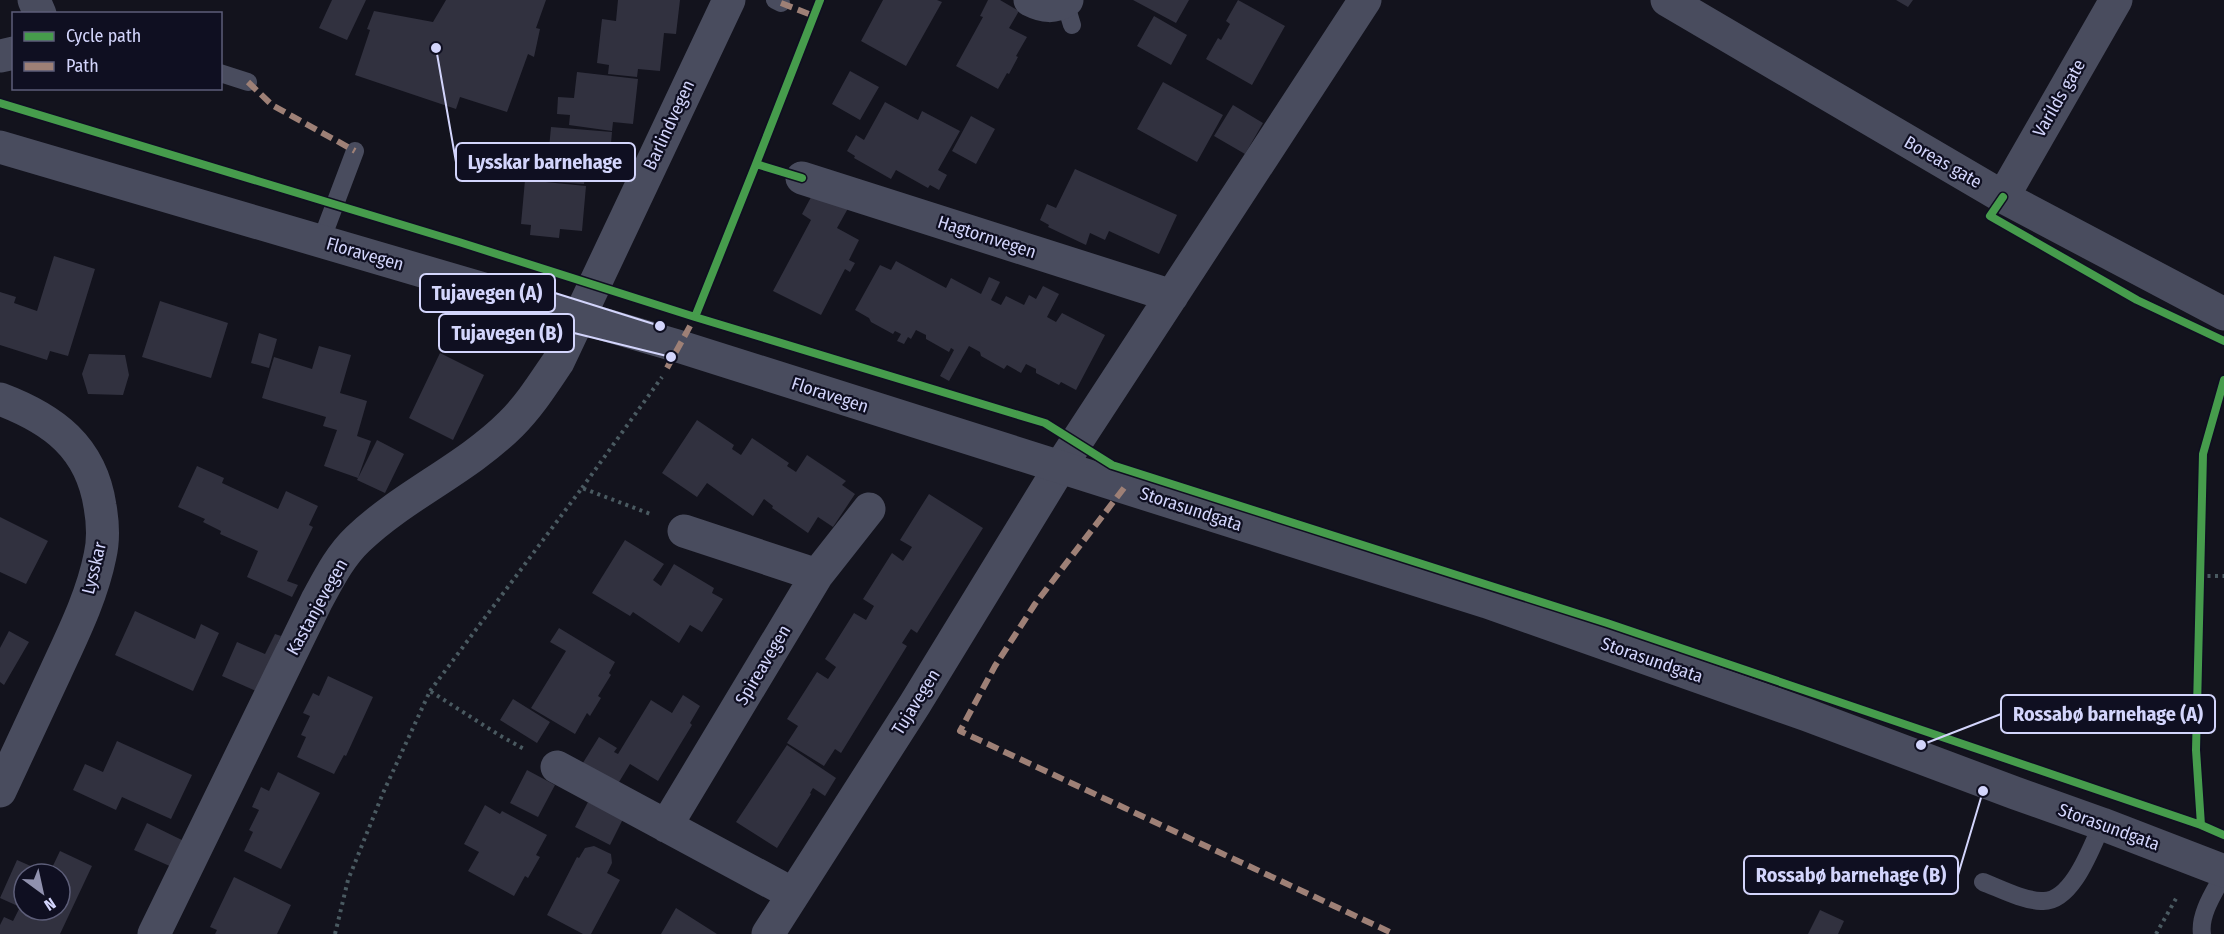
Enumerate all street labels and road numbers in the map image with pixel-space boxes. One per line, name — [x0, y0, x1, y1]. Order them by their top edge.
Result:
street label: Varilds gate — [2028, 55, 2090, 141]
street label: Barlindvegen — [639, 77, 699, 173]
street label: Boreas gate — [1900, 131, 1986, 193]
street label: Hagtornvegen — [935, 211, 1039, 263]
street label: Floravegen — [324, 232, 406, 276]
street label: Floravegen — [789, 372, 871, 418]
street label: Storasundgata — [1137, 482, 1245, 536]
street label: Lysskar — [77, 539, 111, 596]
street label: Kastanjevegen — [282, 555, 352, 659]
street label: Spireavegen — [731, 621, 795, 709]
street label: Storasundgata — [1598, 632, 1706, 688]
street label: Tujavegen — [887, 665, 945, 739]
street label: Storasundgata — [2055, 799, 2163, 856]

